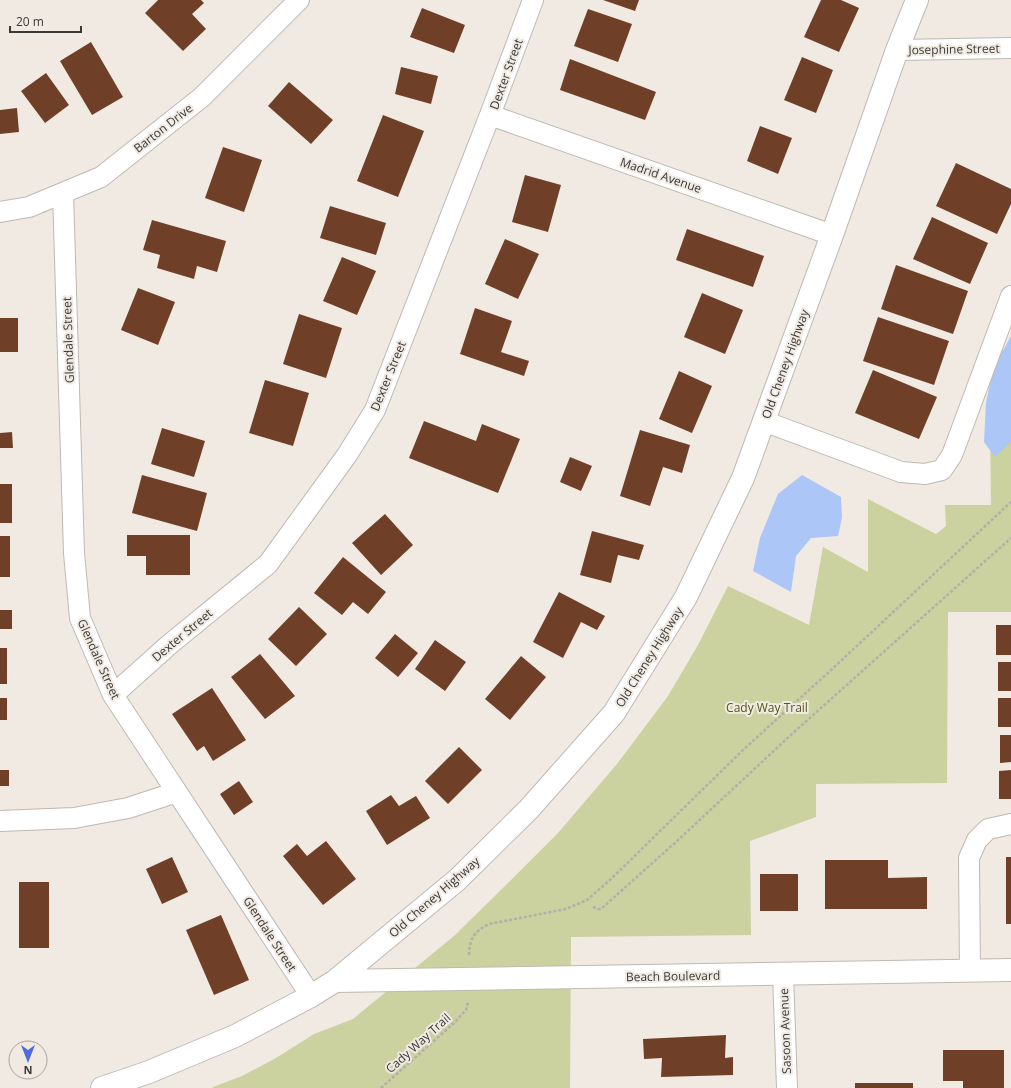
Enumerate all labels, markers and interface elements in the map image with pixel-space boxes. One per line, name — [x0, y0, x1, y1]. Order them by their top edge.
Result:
scale bar — [10, 8, 81, 34]
text: 20 m — [16, 13, 44, 30]
street label: Dexter Street — [485, 36, 527, 112]
street label: Josephine Street — [907, 40, 1000, 58]
street label: Barton Drive — [130, 99, 196, 156]
street label: Madrid Avenue — [618, 153, 704, 197]
street label: Glendale Street — [58, 297, 78, 383]
street label: Old Cheney Highway — [757, 306, 813, 421]
street label: Dexter Street — [366, 338, 410, 414]
street label: Old Cheney Highway — [611, 603, 687, 710]
street label: Dexter Street — [148, 605, 216, 665]
street label: Glendale Street — [74, 616, 124, 702]
park label: Cady Way Trail — [726, 699, 808, 716]
street label: Old Cheney Highway — [385, 852, 484, 941]
street label: Glendale Street — [239, 893, 301, 975]
street label: Beach Boulevard — [626, 967, 720, 985]
street label: Sasoon Avenue — [775, 988, 795, 1074]
street label: Cady Way Trail — [382, 1009, 454, 1077]
north arrow — [8, 1040, 48, 1080]
text: N — [24, 1063, 32, 1078]

